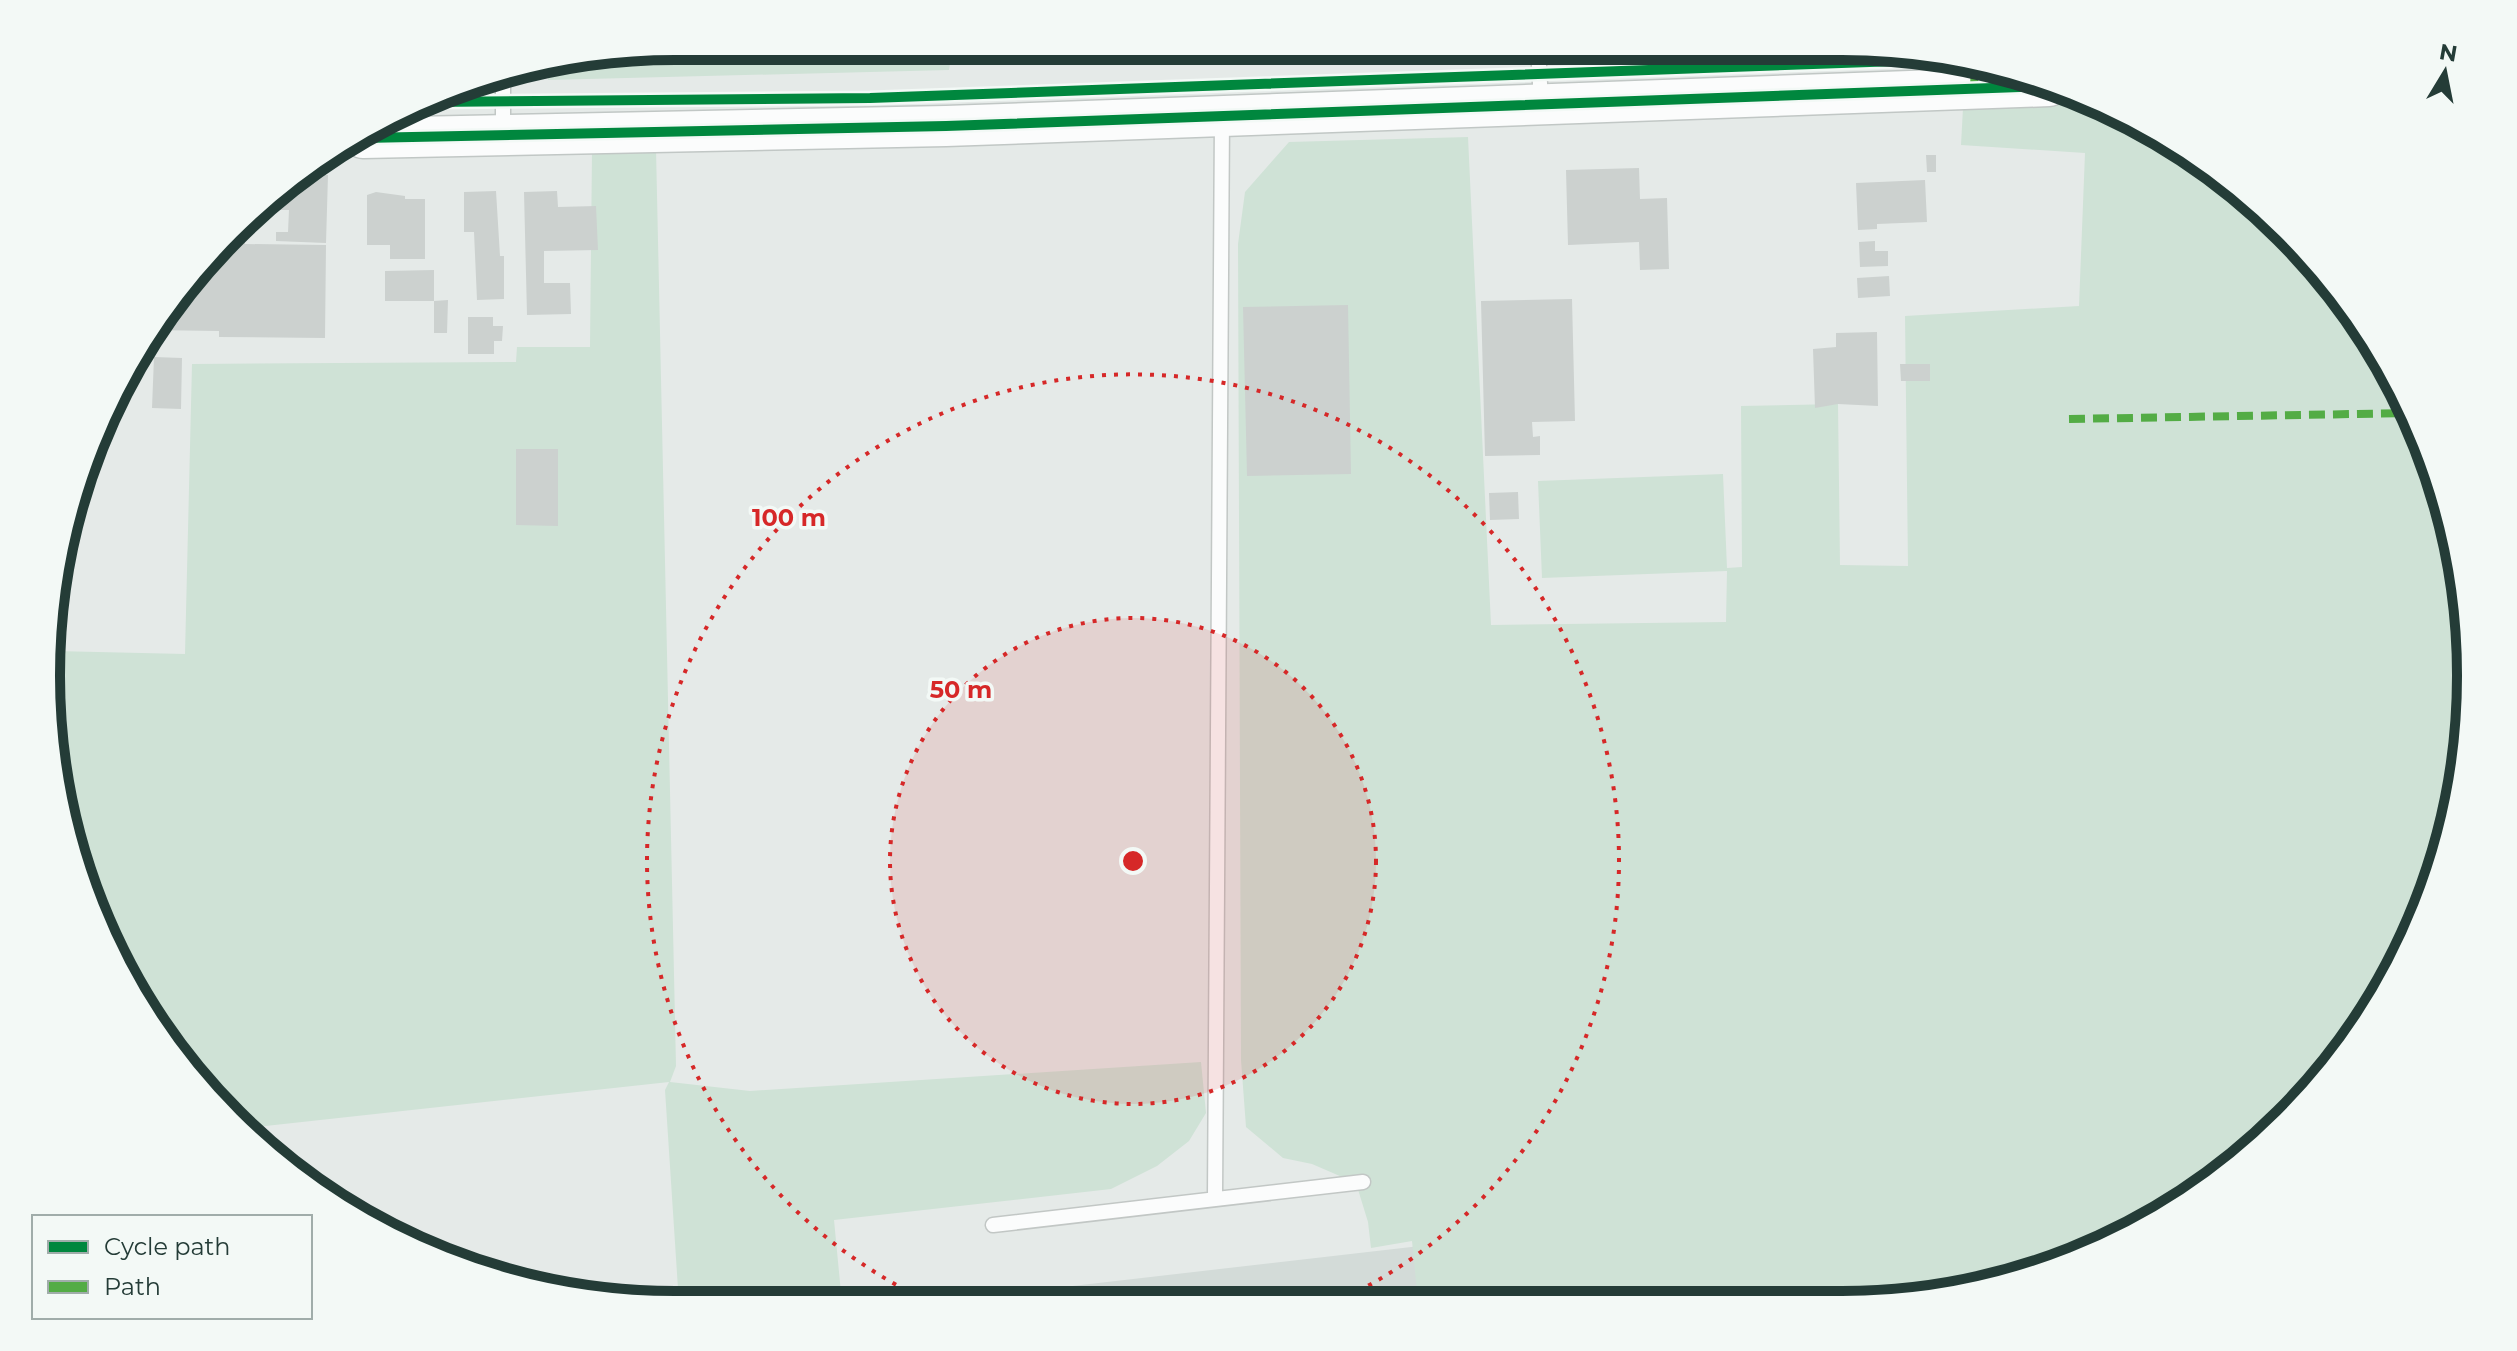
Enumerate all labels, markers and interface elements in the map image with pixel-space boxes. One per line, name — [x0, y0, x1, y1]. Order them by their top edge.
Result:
north arrow — [2405, 32, 2485, 112]
text: N — [2437, 38, 2459, 68]
text: 100 m — [752, 503, 826, 532]
text: 50 m — [930, 675, 992, 704]
centre of rings — [1119, 847, 1147, 875]
legend — [32, 1215, 312, 1319]
text: Cycle path — [104, 1232, 231, 1261]
text: Path — [104, 1272, 161, 1301]

